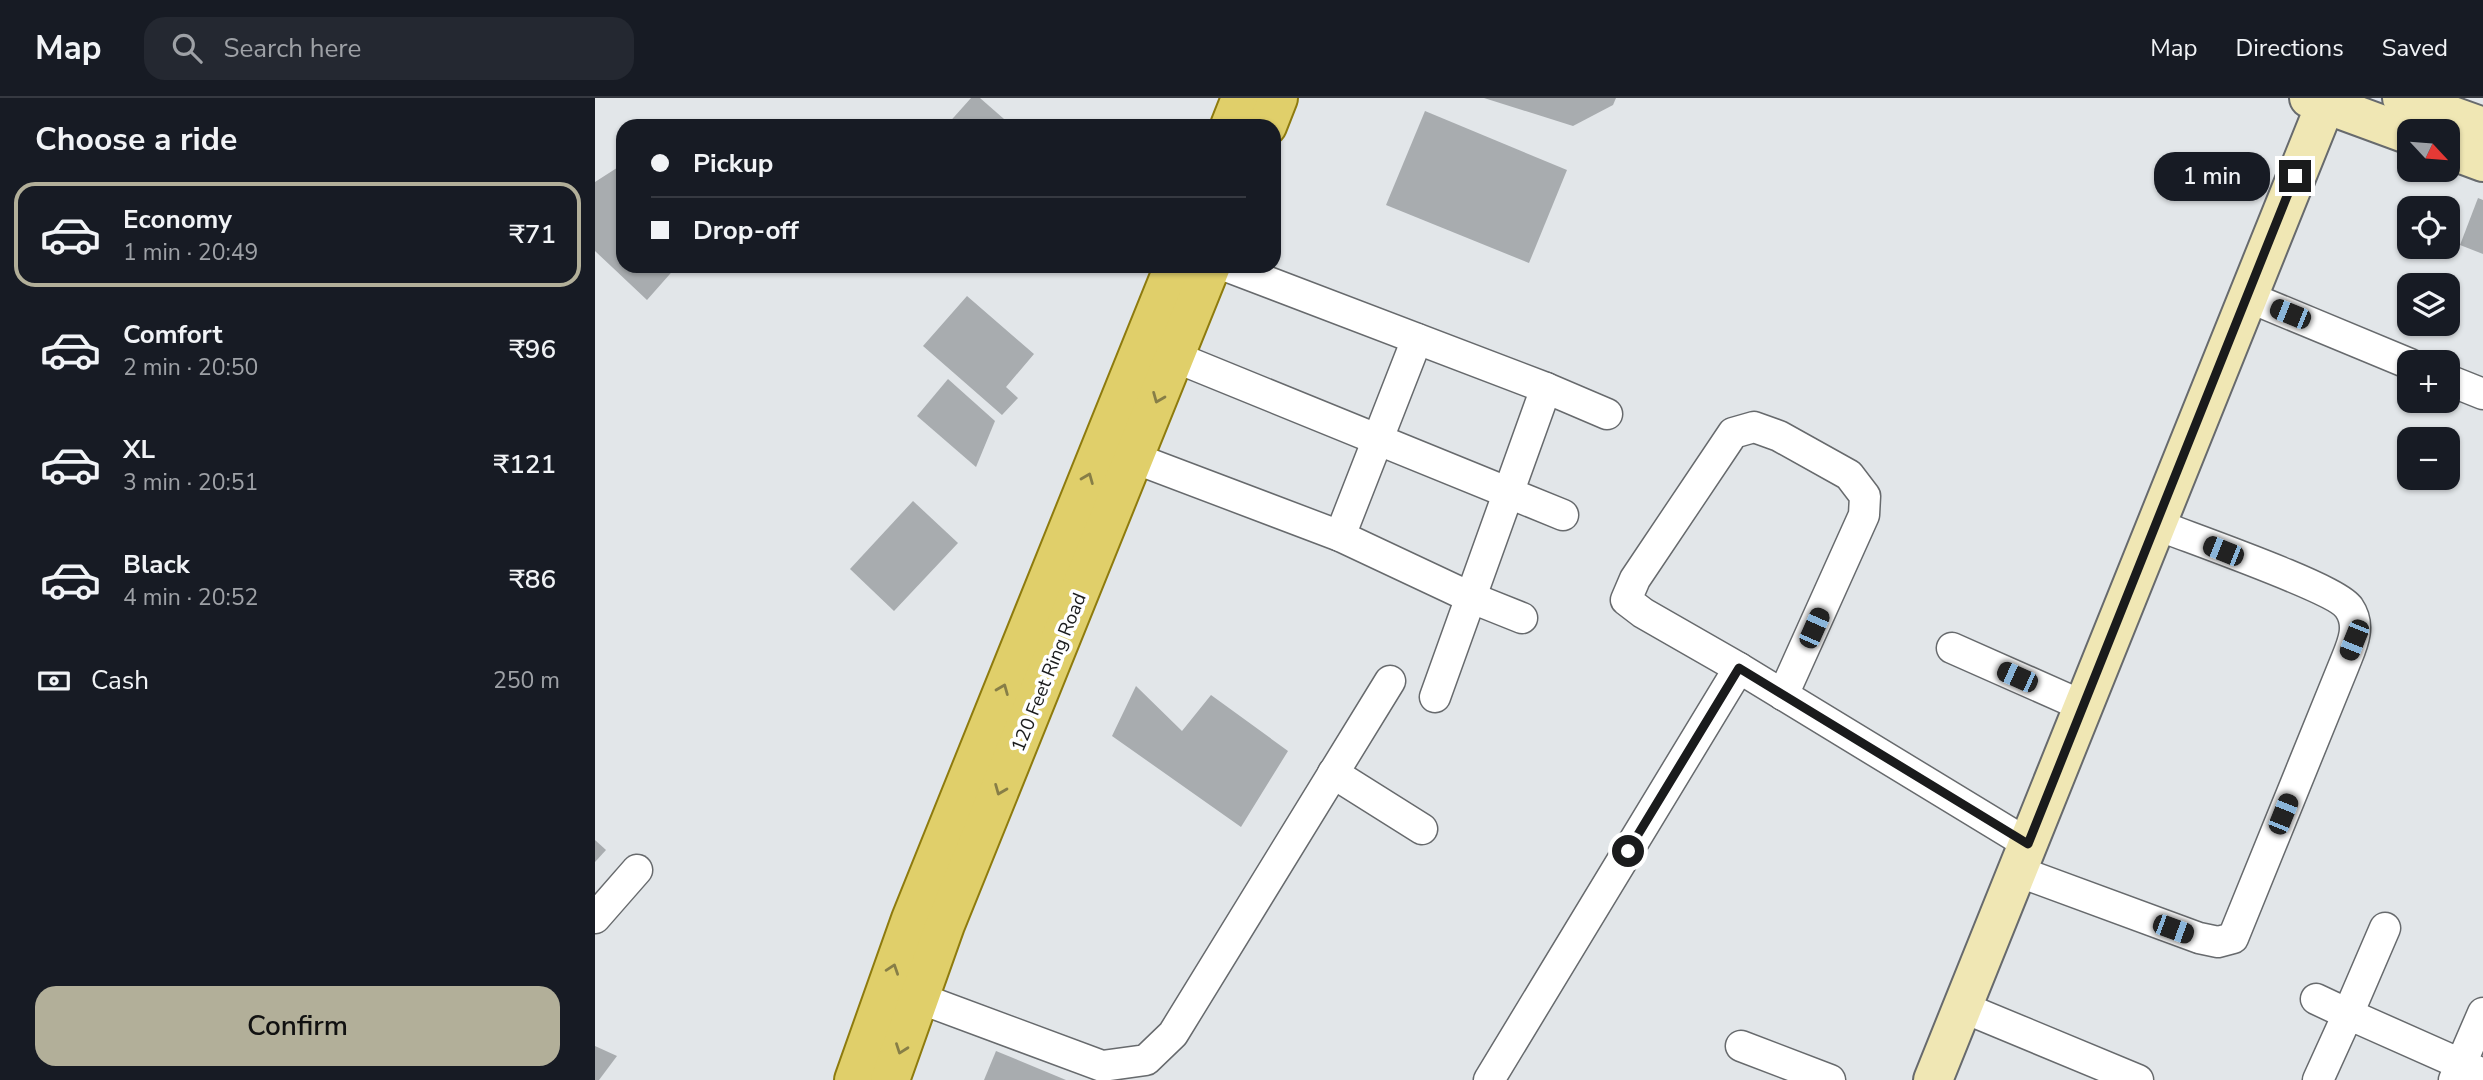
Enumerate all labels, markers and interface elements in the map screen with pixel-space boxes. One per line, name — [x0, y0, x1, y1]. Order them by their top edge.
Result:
search box — [144, 17, 634, 80]
text: Map — [35, 26, 102, 71]
icon: search — [168, 29, 206, 67]
text: Search here — [224, 31, 361, 66]
text: Map — [2150, 32, 2197, 64]
text: Directions — [2235, 32, 2344, 64]
text: Saved — [2382, 32, 2448, 64]
text: Choose a ride — [35, 118, 237, 161]
north arrow — [2397, 119, 2461, 182]
map controls — [2397, 119, 2460, 490]
text: Pickup — [693, 146, 773, 181]
callout: 1 min — [2155, 152, 2271, 200]
route end — [2279, 160, 2311, 192]
text: 1 min — [2183, 161, 2241, 192]
button: locate — [2397, 196, 2460, 259]
text: Economy — [123, 202, 232, 237]
icon: car — [39, 203, 102, 266]
text: Drop-off — [693, 213, 799, 248]
text: ₹71 — [509, 217, 556, 252]
text: 1 min · 20:49 — [123, 237, 258, 268]
button: layers — [2397, 273, 2460, 336]
car — [2267, 296, 2314, 332]
text: Comfort — [123, 317, 223, 352]
icon: car — [39, 318, 102, 381]
text: ₹96 — [509, 332, 556, 367]
button: + — [2397, 350, 2460, 413]
text: 2 min · 20:50 — [123, 352, 258, 383]
one-way arrow — [1153, 391, 1167, 403]
button: − — [2397, 427, 2460, 490]
text: XL — [123, 432, 155, 467]
icon: car — [39, 433, 102, 496]
text: ₹121 — [494, 447, 556, 482]
text: 3 min · 20:51 — [123, 467, 258, 498]
one-way arrow — [1080, 473, 1094, 486]
car — [2200, 533, 2247, 569]
text: Black — [123, 547, 190, 582]
icon: car — [39, 548, 102, 611]
text: ₹86 — [509, 562, 556, 597]
text: 4 min · 20:52 — [123, 582, 258, 613]
street label: 120 Feet Ring Road — [1005, 589, 1093, 756]
car — [1796, 605, 1833, 651]
car — [2337, 617, 2372, 663]
car — [1994, 659, 2041, 695]
icon: cash — [35, 662, 73, 700]
text: Cash — [91, 663, 149, 698]
text: 250 m — [493, 665, 560, 696]
one-way arrow — [995, 684, 1009, 696]
one-way arrow — [994, 783, 1008, 796]
car — [2266, 791, 2301, 837]
route start — [1612, 835, 1644, 867]
car — [2150, 912, 2197, 946]
one-way arrow — [885, 964, 899, 976]
button: Confirm — [35, 986, 560, 1066]
one-way arrow — [896, 1042, 910, 1054]

